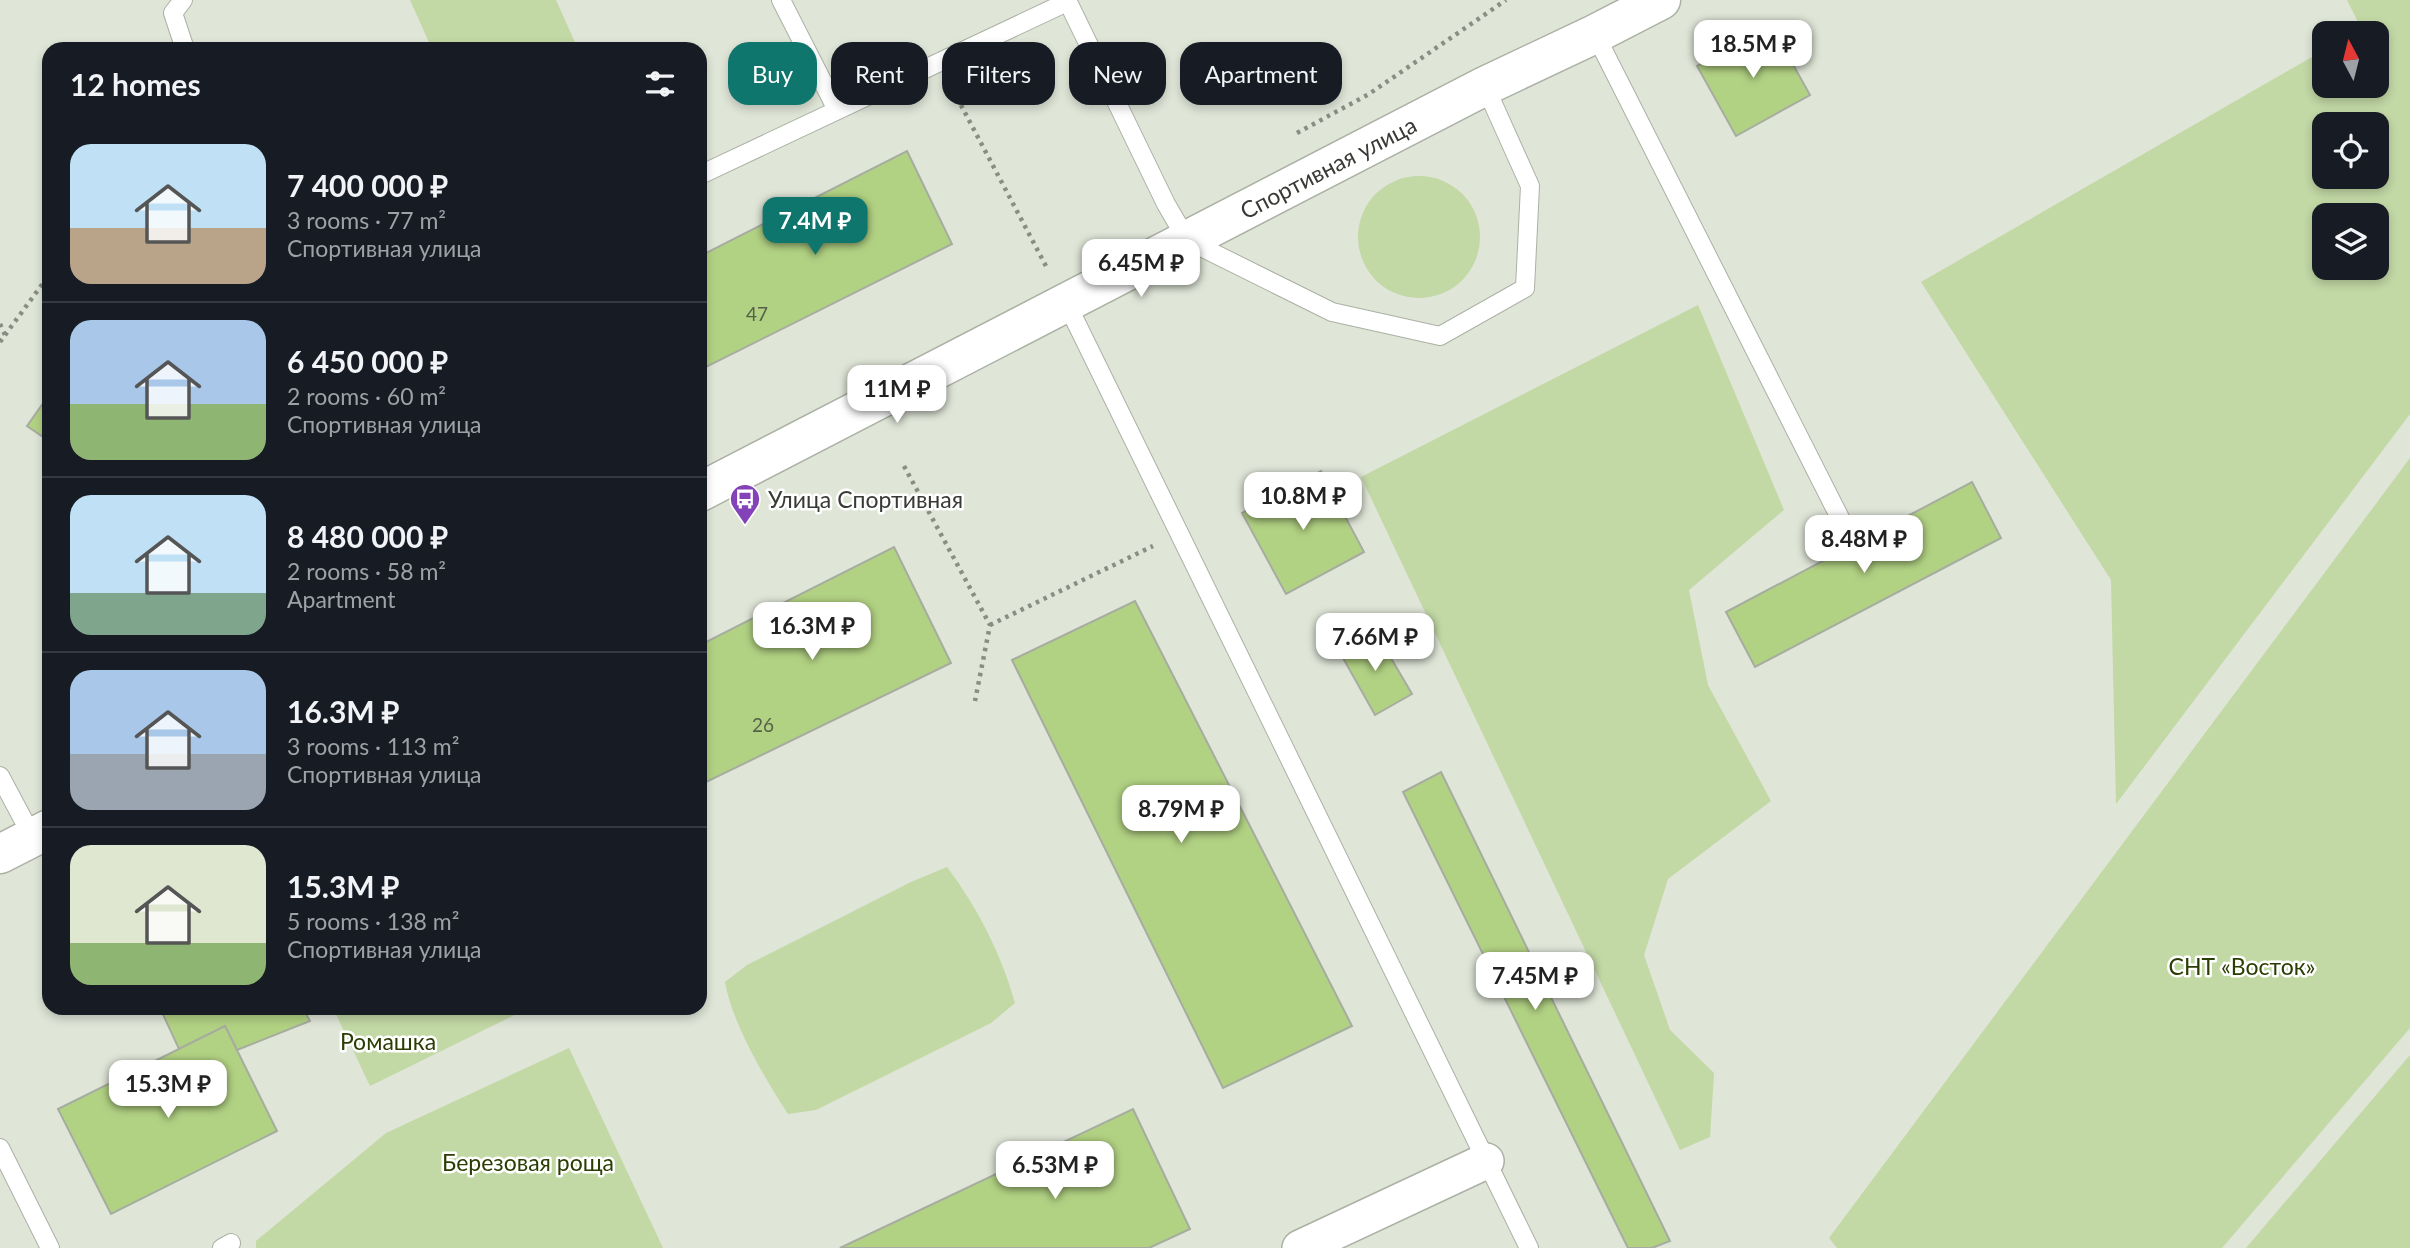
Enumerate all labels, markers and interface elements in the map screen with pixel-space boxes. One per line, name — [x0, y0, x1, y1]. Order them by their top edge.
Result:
pin: 18.5M ₽ — [1688, 20, 1818, 80]
north arrow — [2312, 21, 2389, 98]
map controls — [2312, 21, 2389, 280]
text: 18.5M ₽ — [1710, 29, 1796, 57]
chip: Buy — [728, 42, 817, 105]
chip: Rent — [831, 42, 928, 105]
chip: Filters — [942, 42, 1055, 105]
chip: New — [1069, 42, 1166, 105]
chip: Apartment — [1180, 42, 1342, 105]
icon: filters — [641, 65, 679, 103]
text: 12 homes — [70, 66, 201, 102]
street label: Спортивная улица — [1235, 110, 1421, 224]
button: locate — [2312, 112, 2389, 189]
text: 7 400 000 ₽ — [287, 167, 448, 203]
icon: home — [126, 172, 210, 256]
pin: 7.4M ₽ — [758, 198, 872, 257]
button: layers — [2312, 203, 2389, 280]
text: 3 rooms · 77 m² — [287, 206, 446, 234]
text: 7.4M ₽ — [779, 206, 851, 234]
text: Спортивная улица — [287, 234, 482, 262]
pin: 6.45M ₽ — [1076, 240, 1206, 299]
text: 6.45M ₽ — [1098, 248, 1184, 276]
house number: 47 — [746, 302, 768, 325]
text: 6 450 000 ₽ — [287, 343, 448, 379]
icon: home — [126, 348, 210, 432]
pin: 11M ₽ — [848, 366, 946, 425]
text: 11M ₽ — [863, 374, 931, 402]
text: 2 rooms · 60 m² — [287, 382, 446, 410]
text: Спортивная улица — [287, 410, 482, 438]
pin: 10.8M ₽ — [1238, 472, 1368, 532]
text: 10.8M ₽ — [1260, 481, 1346, 509]
bus stop icon: Улица Спортивная — [728, 482, 762, 526]
place label: Улица Спортивная — [768, 485, 963, 513]
pin: 8.48M ₽ — [1799, 516, 1929, 575]
text: 8 480 000 ₽ — [287, 518, 448, 554]
icon: home — [126, 523, 210, 607]
text: 8.48M ₽ — [1821, 524, 1907, 552]
text: 2 rooms · 58 m² — [287, 557, 446, 585]
text: Apartment — [287, 585, 395, 613]
pin: 16.3M ₽ — [747, 602, 877, 662]
text: 16.3M ₽ — [769, 611, 855, 639]
pin: 7.66M ₽ — [1310, 614, 1440, 673]
text: 7.66M ₽ — [1332, 622, 1418, 650]
text: 16.3M ₽ — [287, 693, 399, 729]
icon: home — [126, 698, 210, 782]
house number: 26 — [752, 713, 774, 736]
text: 3 rooms · 113 m² — [287, 732, 459, 760]
text: Спортивная улица — [287, 760, 482, 788]
pin: 8.79M ₽ — [1116, 786, 1246, 845]
text: 8.79M ₽ — [1138, 794, 1224, 822]
text: 15.3M ₽ — [287, 868, 399, 904]
icon: home — [126, 873, 210, 957]
text: 5 rooms · 138 m² — [287, 907, 459, 935]
text: Спортивная улица — [287, 935, 482, 963]
park label: СНТ «Восток» — [2169, 952, 2315, 980]
pin: 7.45M ₽ — [1470, 953, 1600, 1012]
text: 7.45M ₽ — [1492, 961, 1578, 989]
park label: Ромашка — [340, 1027, 436, 1055]
pin: 15.3M ₽ — [103, 1060, 233, 1120]
text: 15.3M ₽ — [125, 1069, 211, 1097]
pin: 6.53M ₽ — [990, 1142, 1120, 1201]
park label: Березовая роща — [442, 1148, 614, 1176]
text: 6.53M ₽ — [1012, 1150, 1098, 1178]

